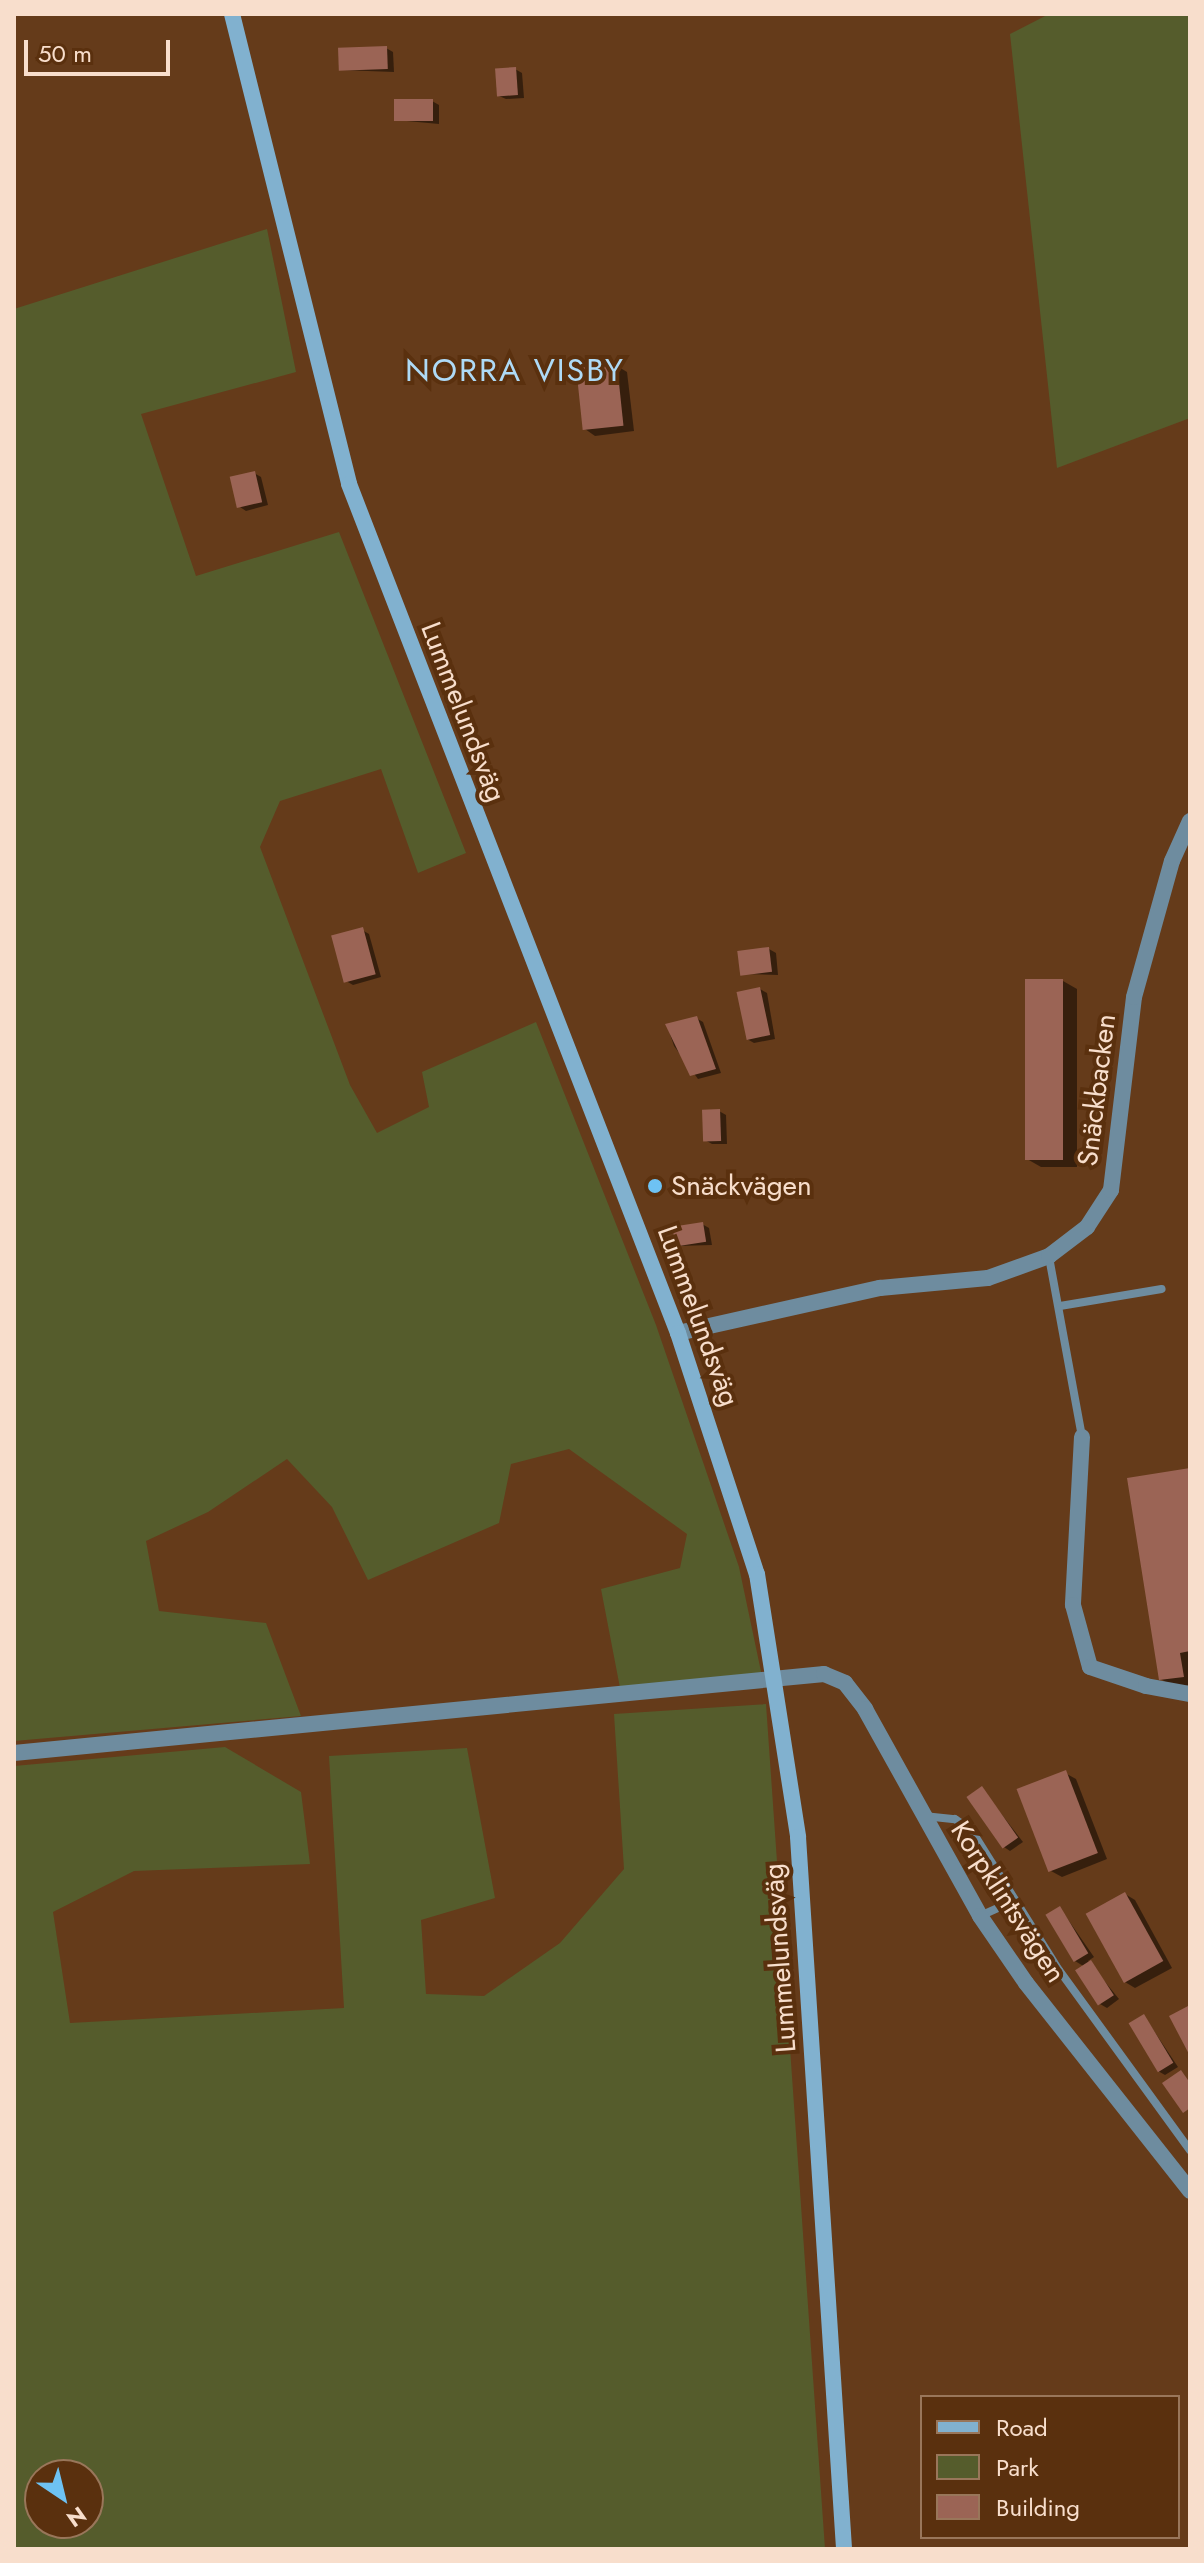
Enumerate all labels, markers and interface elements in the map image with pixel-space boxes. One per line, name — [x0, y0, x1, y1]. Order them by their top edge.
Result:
scale bar — [28, 24, 174, 74]
text: 50 m — [38, 36, 92, 71]
district label: NORRA VISBY — [405, 351, 625, 389]
street label: Lummelundsväg — [413, 617, 513, 807]
street label: Snäckbacken — [1071, 1012, 1123, 1168]
place label: Snäckvägen — [671, 1169, 812, 1203]
marker: Snäckvägen — [646, 1177, 664, 1195]
street label: Lummelundsväg — [650, 1221, 746, 1411]
street label: Korpklintsvägen — [943, 1815, 1073, 1989]
street label: Lummelundsväg — [757, 1862, 803, 2054]
legend — [920, 2395, 1180, 2539]
text: Road — [996, 2410, 1048, 2445]
text: Park — [996, 2450, 1039, 2485]
north arrow — [24, 2459, 104, 2539]
text: Building — [996, 2490, 1080, 2525]
text: N — [60, 2499, 93, 2535]

